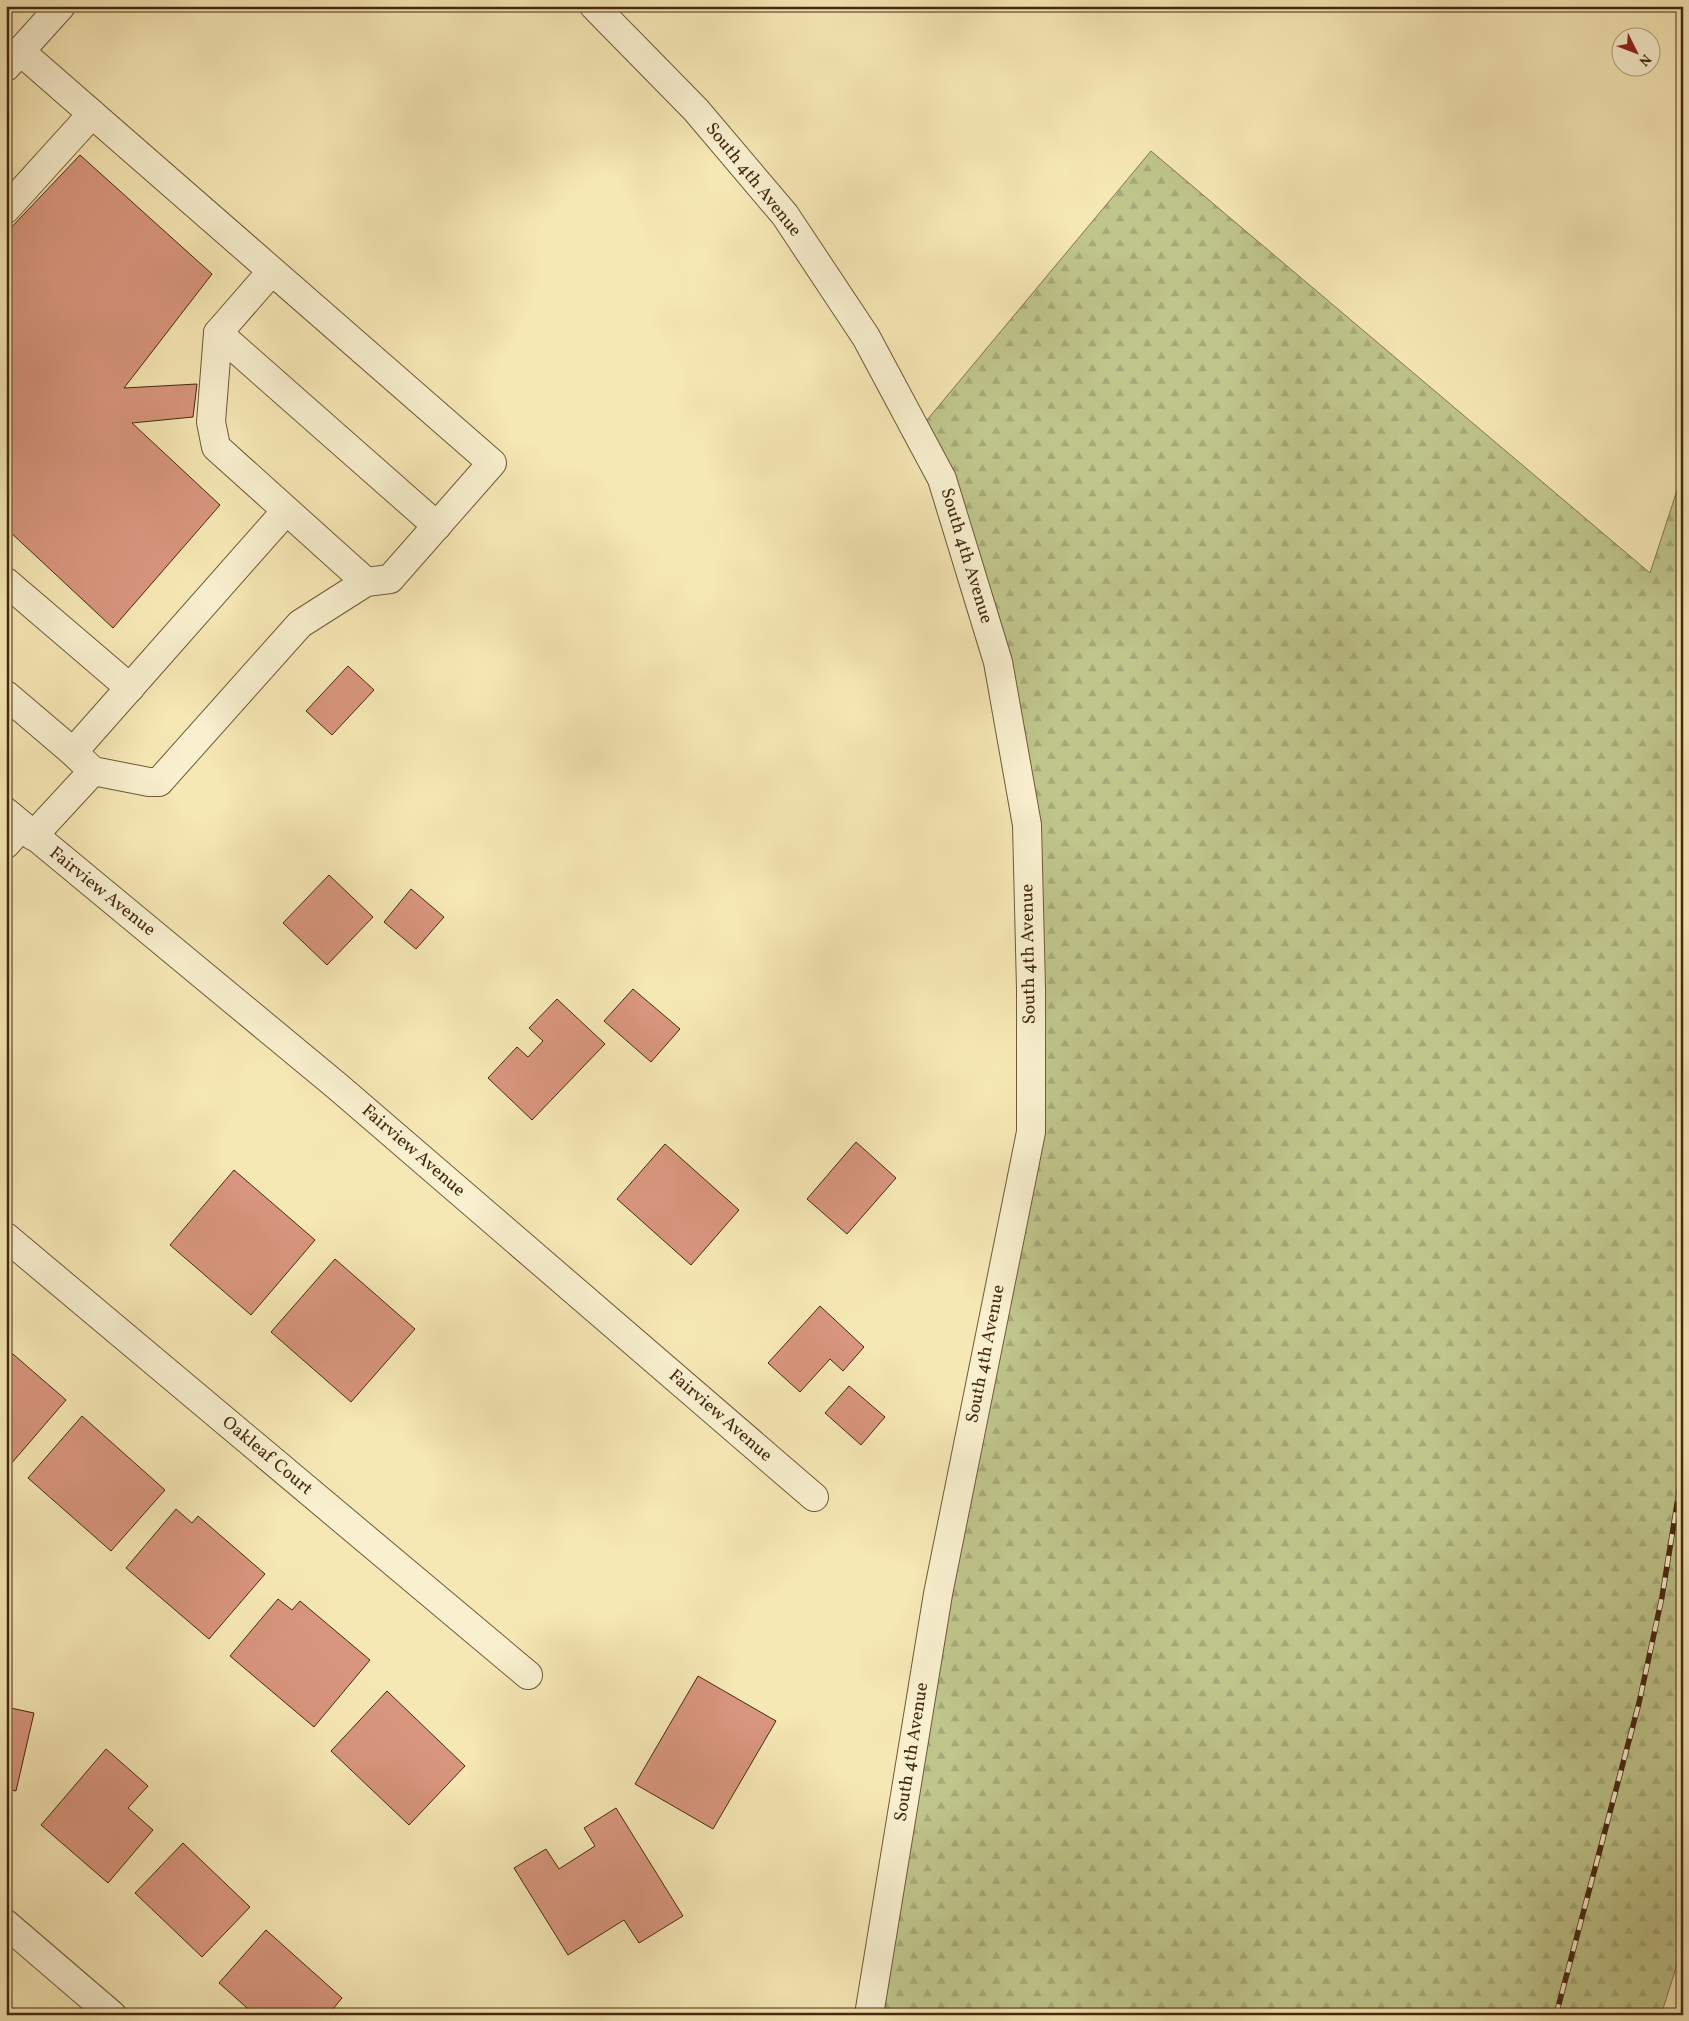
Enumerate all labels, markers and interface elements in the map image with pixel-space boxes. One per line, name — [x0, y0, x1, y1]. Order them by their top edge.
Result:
north arrow — [1612, 28, 1662, 78]
text: N — [1634, 50, 1655, 70]
street label: South 4th Avenue — [699, 118, 807, 242]
street label: South 4th Avenue — [933, 485, 999, 627]
street label: Fairview Avenue — [44, 841, 160, 943]
street label: South 4th Avenue — [1015, 883, 1043, 1025]
street label: Fairview Avenue — [356, 1099, 470, 1203]
street label: South 4th Avenue — [960, 1283, 1012, 1425]
street label: Fairview Avenue — [663, 1364, 777, 1468]
street label: Oakleaf Court — [216, 1411, 318, 1501]
street label: South 4th Avenue — [889, 1681, 935, 1823]

